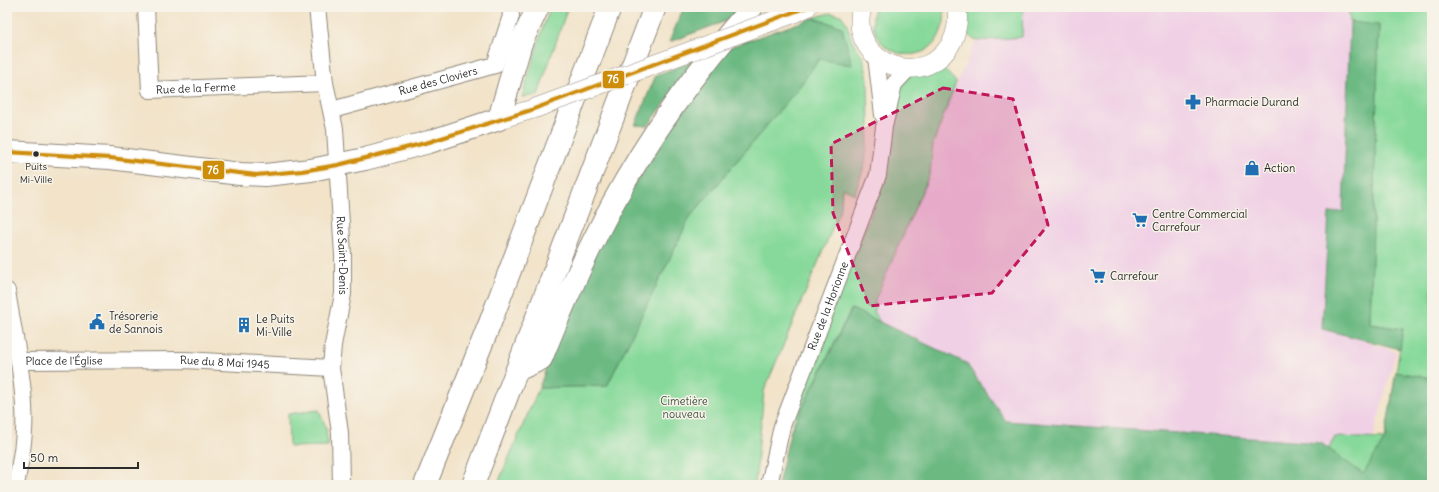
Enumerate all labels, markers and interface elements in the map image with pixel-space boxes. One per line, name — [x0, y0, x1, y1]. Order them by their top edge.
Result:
street label: Rue des Cloviers — [397, 63, 479, 98]
line badge: 76 — [602, 70, 625, 89]
text: 76 — [607, 72, 619, 86]
street label: Rue de la Ferme — [156, 80, 236, 97]
pharmacy icon: Pharmacie Durand — [1184, 93, 1202, 111]
place label: Pharmacie Durand — [1205, 95, 1299, 109]
marker: Puits Mi-Ville — [31, 149, 41, 159]
shop icon: Action — [1243, 159, 1261, 177]
place label: Puits Mi-Ville — [20, 160, 52, 186]
line badge: 76 — [202, 160, 225, 180]
place label: Action — [1264, 161, 1295, 175]
text: 76 — [207, 163, 219, 177]
place label: Centre Commercial Carrefour — [1152, 207, 1247, 234]
supermarket icon: Centre Commercial Carrefour — [1131, 211, 1149, 229]
street label: Rue Saint-Denis — [334, 215, 350, 295]
street label: Rue de la Horionne — [805, 259, 851, 352]
supermarket icon: Carrefour — [1089, 267, 1107, 285]
place label: Carrefour — [1110, 269, 1159, 283]
place label: Trésorerie de Sannois — [109, 309, 163, 336]
place label: Le Puits Mi-Ville — [256, 312, 294, 339]
public building icon: Trésorerie de Sannois — [88, 313, 106, 331]
building icon: Le Puits Mi-Ville — [235, 316, 253, 334]
street label: Place de l'Église — [25, 353, 103, 368]
street label: Rue du 8 Mai 1945 — [180, 353, 270, 372]
park label: Cimetière nouveau — [660, 394, 708, 421]
scale bar — [24, 444, 138, 470]
text: 50 m — [30, 450, 59, 465]

